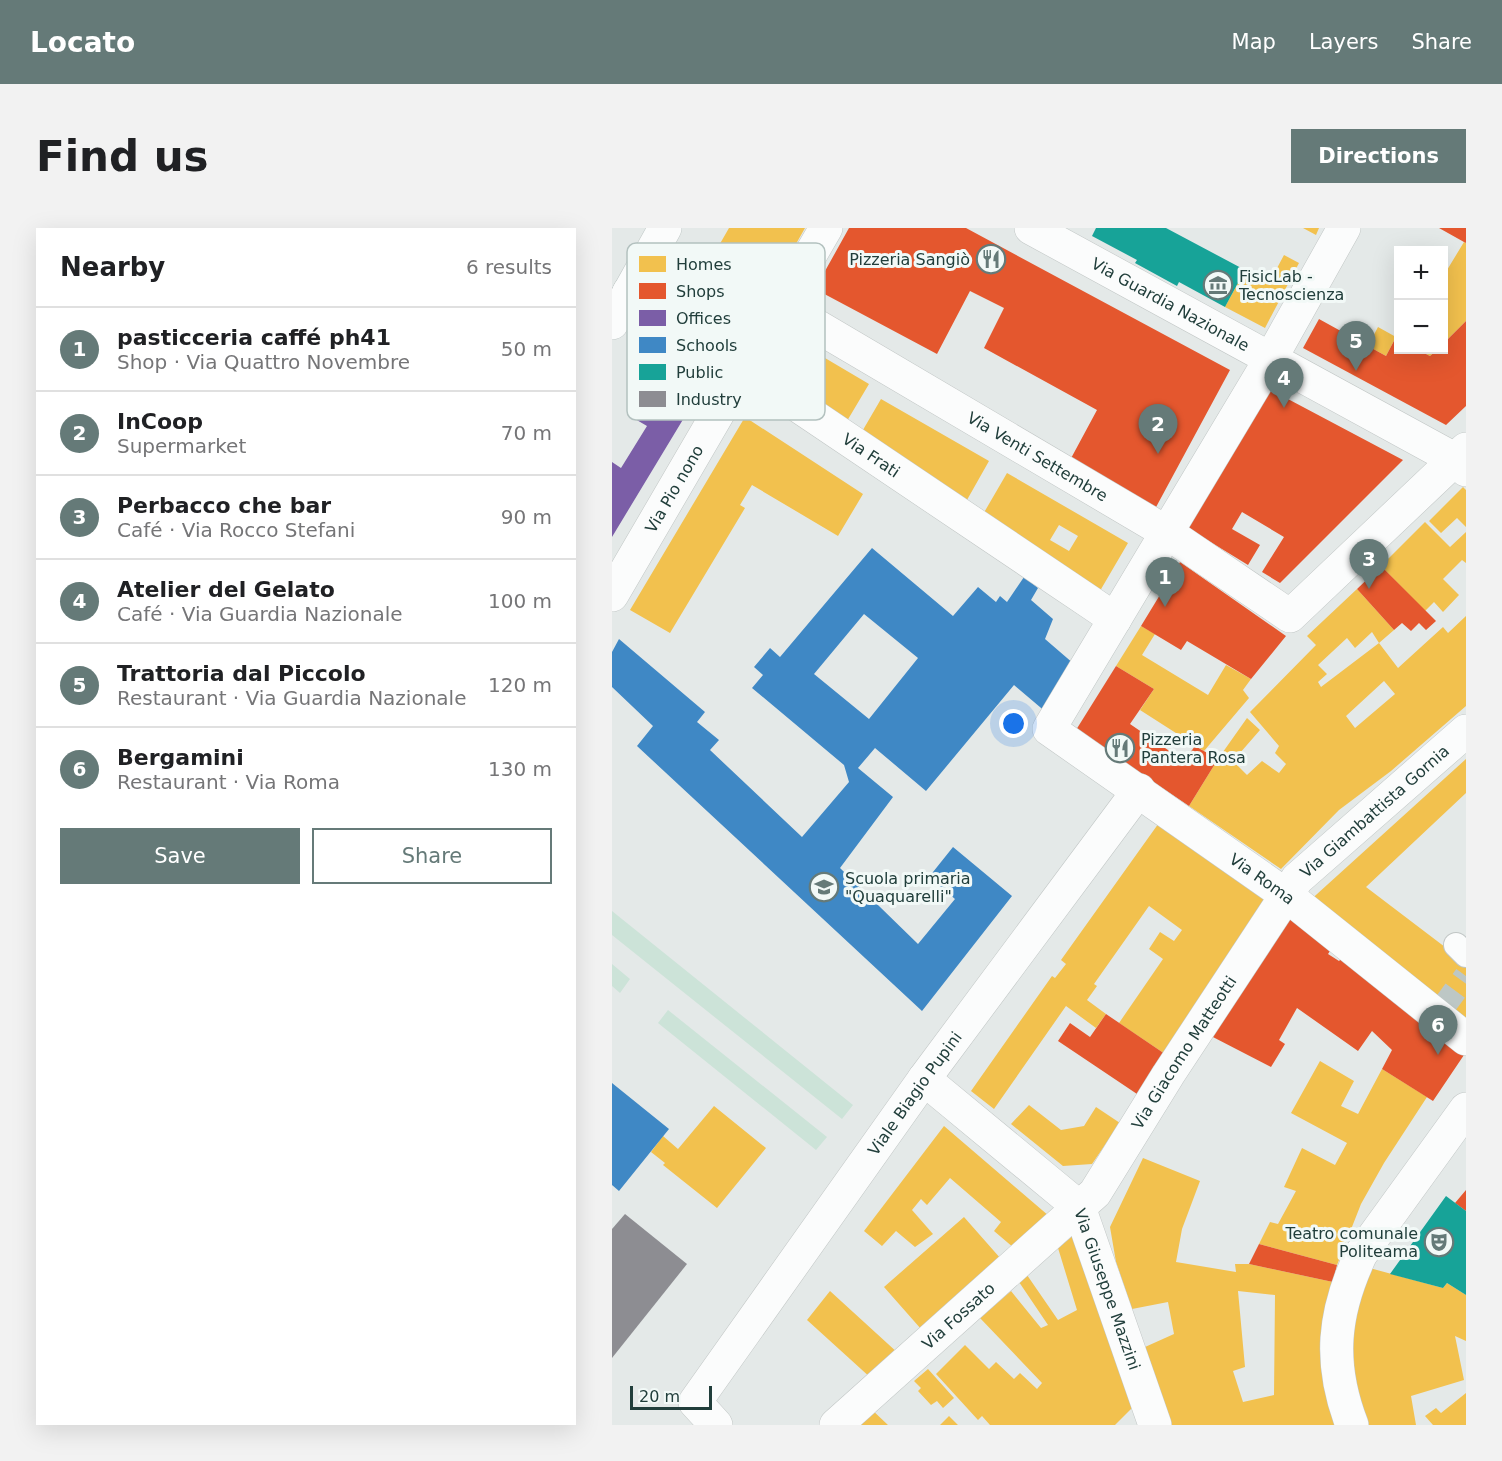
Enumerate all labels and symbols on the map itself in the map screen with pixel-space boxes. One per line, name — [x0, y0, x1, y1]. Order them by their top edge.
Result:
legend — [627, 243, 825, 420]
restaurant icon: Pizzeria Sangiò — [975, 243, 1007, 275]
place label: Pizzeria Sangiò — [849, 250, 970, 269]
street label: Via Guardia Nazionale — [1088, 254, 1252, 355]
text: Homes — [676, 255, 732, 274]
place label: FisicLab - Tecnoscienza — [1238, 267, 1344, 304]
museum icon: FisicLab - Tecnoscienza — [1202, 269, 1234, 301]
text: Shops — [676, 282, 725, 301]
text: Offices — [676, 309, 731, 328]
pin: 5 — [1336, 322, 1376, 371]
text: Schools — [676, 336, 737, 355]
pin: 4 — [1264, 358, 1304, 408]
text: Public — [676, 363, 723, 382]
text: Industry — [676, 390, 742, 409]
pin: 2 — [1138, 404, 1178, 454]
street label: Via Venti Settembre — [964, 408, 1111, 506]
street label: Via Frati — [839, 429, 903, 481]
street label: Via Pio nono — [641, 442, 707, 536]
pin: 3 — [1350, 540, 1389, 589]
pin: 1 — [1146, 558, 1184, 607]
your location — [999, 709, 1028, 738]
place label: Pizzeria Pantera Rosa — [1141, 730, 1246, 767]
restaurant icon: Pizzeria Pantera Rosa — [1104, 732, 1136, 764]
street label: Via Giambattista Gornia — [1296, 741, 1453, 882]
street label: Via Roma — [1226, 849, 1299, 908]
place label: Scuola primaria "Quaquarelli" — [845, 869, 971, 906]
school or university icon: Scuola primaria "Quaquarelli" — [808, 871, 840, 903]
street label: Via Giacomo Matteotti — [1128, 972, 1241, 1133]
pin: 6 — [1418, 1006, 1458, 1055]
street label: Viale Biagio Pupini — [864, 1028, 966, 1159]
street label: Via Giuseppe Mazzini — [1070, 1206, 1144, 1373]
place label: Teatro comunale Politeama — [1284, 1224, 1418, 1261]
theatre icon: Teatro comunale Politeama — [1423, 1226, 1455, 1258]
street label: Via Fossato — [918, 1279, 999, 1353]
scale bar — [630, 1383, 712, 1410]

